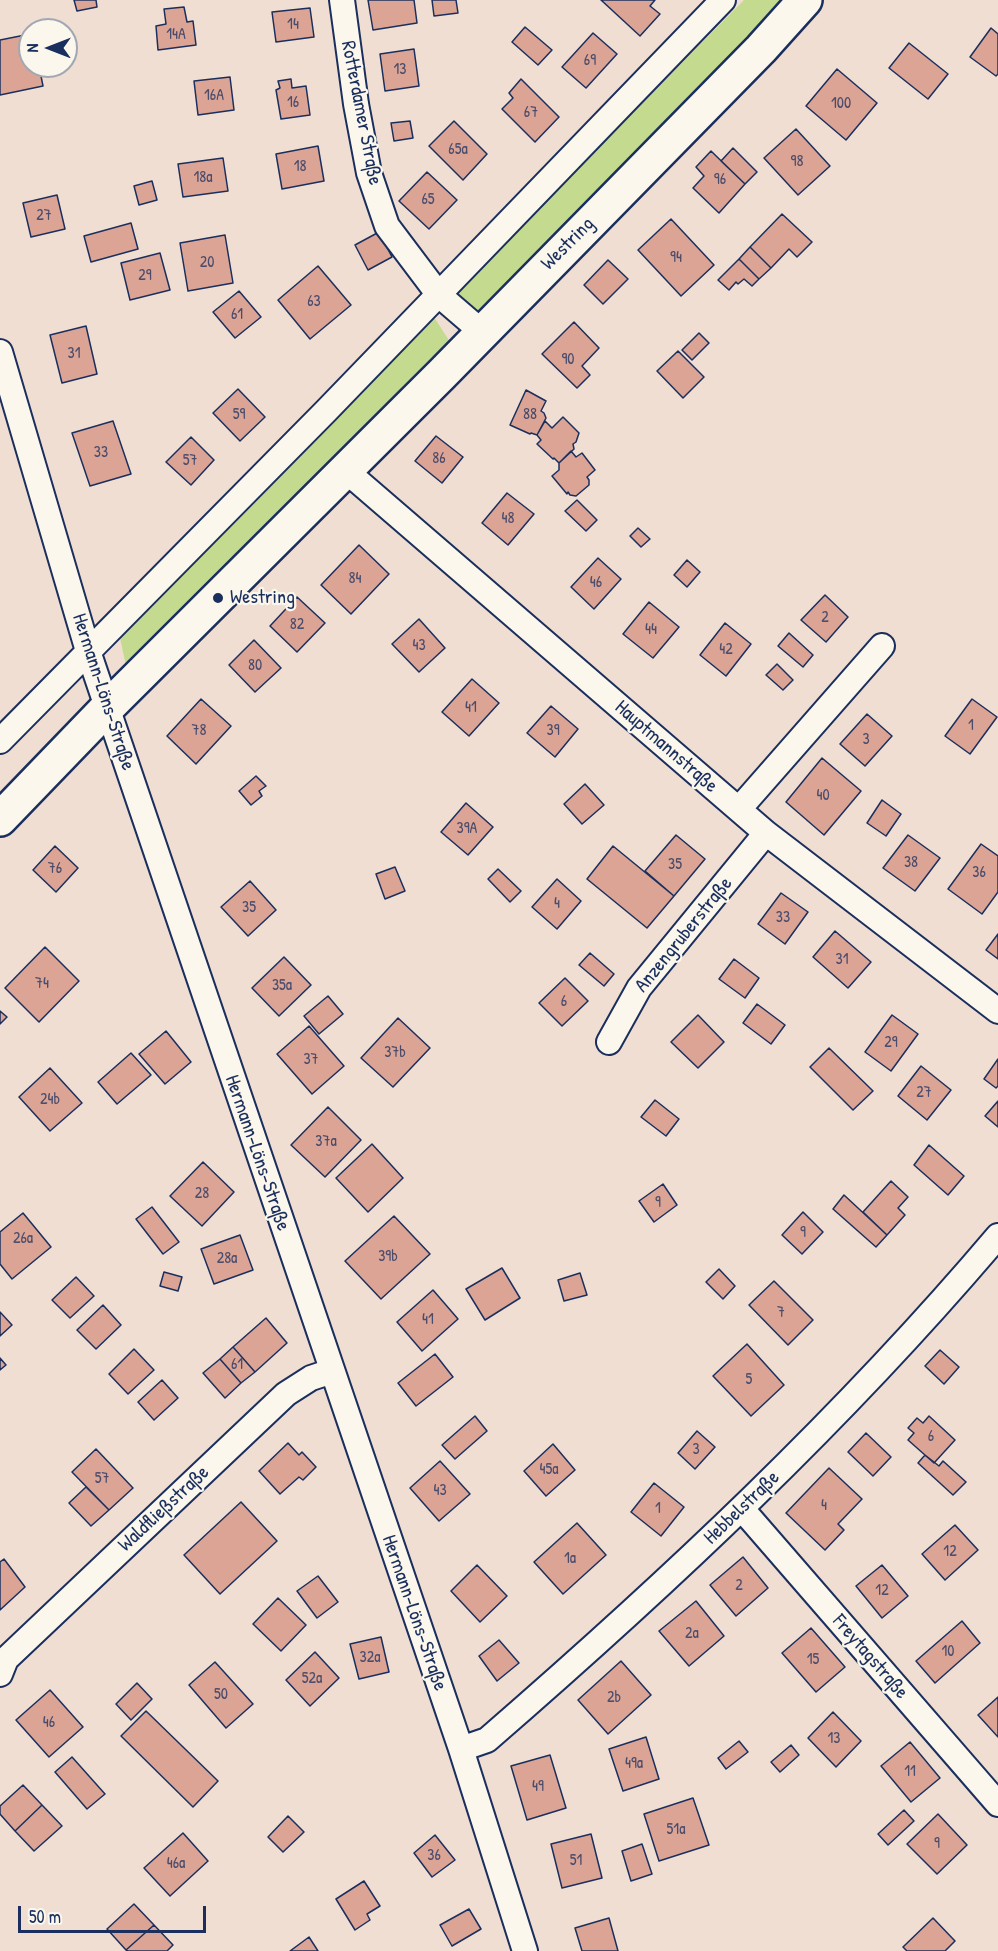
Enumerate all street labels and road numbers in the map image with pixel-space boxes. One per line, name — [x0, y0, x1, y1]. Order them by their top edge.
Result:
street label: Rotterdamer Straße — [335, 39, 387, 187]
street label: Westring — [537, 213, 599, 275]
street label: Hermann-Löns-Straße — [66, 611, 140, 773]
street label: Hauptmannstraße — [610, 696, 722, 798]
street label: Anzengruberstraße — [630, 872, 738, 998]
street label: Hermann-Löns-Straße — [219, 1072, 295, 1234]
street label: Waldfließstraße — [114, 1461, 214, 1557]
street label: Hebbelstraße — [699, 1466, 785, 1550]
street label: Hermann-Löns-Straße — [376, 1532, 452, 1694]
street label: Freytagstraße — [827, 1610, 913, 1704]

